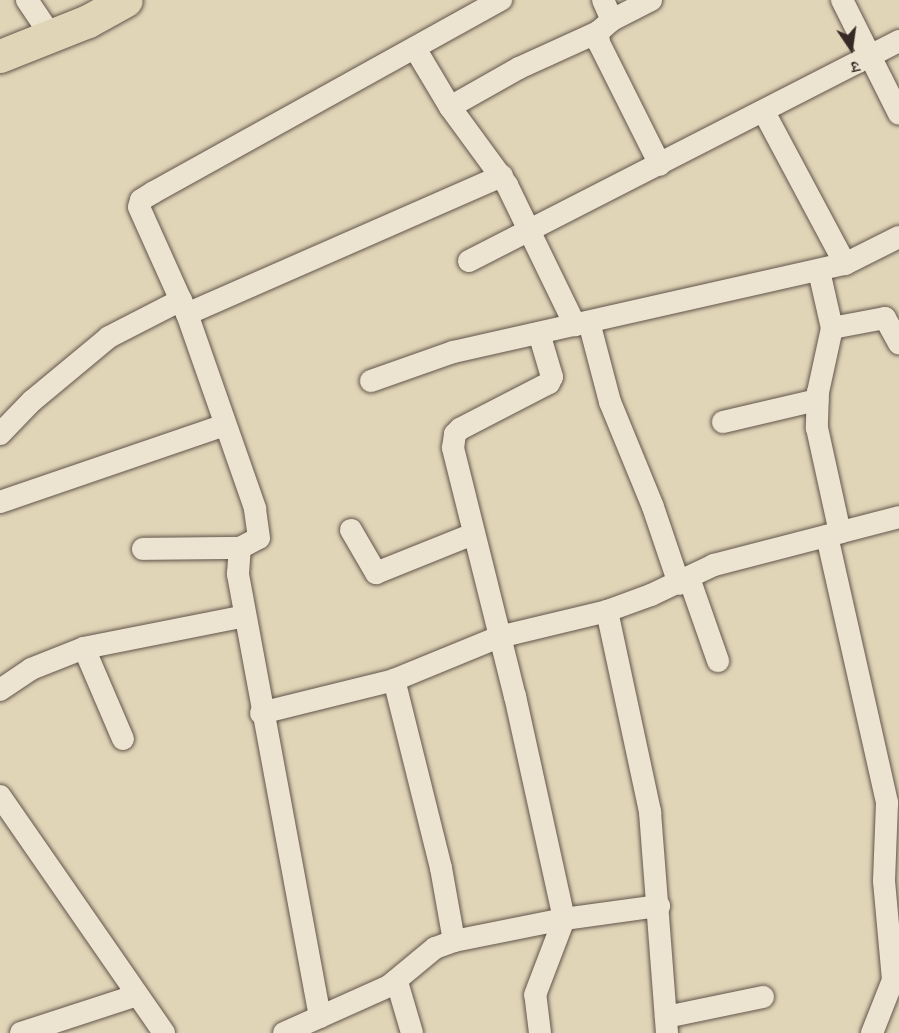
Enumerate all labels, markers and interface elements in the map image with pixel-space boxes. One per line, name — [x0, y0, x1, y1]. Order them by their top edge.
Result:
north arrow — [821, 18, 881, 78]
text: उ — [849, 54, 861, 77]

